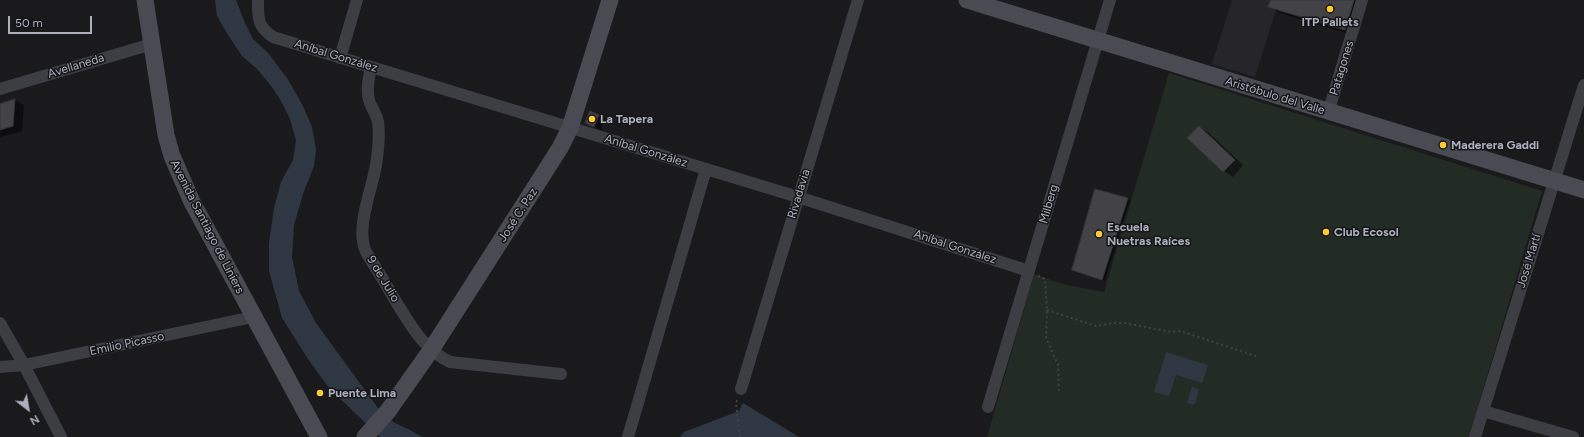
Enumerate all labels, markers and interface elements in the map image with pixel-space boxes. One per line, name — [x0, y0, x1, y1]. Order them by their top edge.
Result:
marker: ITP Pallets — [1325, 4, 1335, 14]
scale bar — [10, 8, 94, 34]
place label: ITP Pallets — [1301, 15, 1359, 29]
text: 50 m — [15, 16, 43, 30]
street label: Aníbal González — [293, 37, 379, 75]
street label: Patagones — [1327, 39, 1357, 97]
street label: Avellaneda — [46, 51, 106, 81]
street label: Aristóbulo del Valle — [1224, 74, 1326, 118]
place label: La Tapera — [600, 112, 653, 126]
marker: La Tapera — [587, 114, 597, 124]
street label: Aníbal González — [603, 132, 689, 170]
place label: Maderera Gaddi — [1451, 138, 1539, 152]
marker: Maderera Gaddi — [1438, 140, 1448, 150]
street label: Avenida Santiago de Liniers — [167, 158, 247, 296]
street label: Rivadavia — [785, 168, 813, 220]
street label: Milberg — [1037, 183, 1061, 225]
street label: José C. Paz — [495, 185, 541, 245]
place label: Escuela Nuetras Raíces — [1107, 220, 1190, 248]
place label: Club Ecosol — [1334, 225, 1399, 239]
street label: Aníbal González — [912, 227, 998, 267]
marker: Club Ecosol — [1321, 227, 1331, 237]
marker: Escuela Nuetras Raíces — [1094, 229, 1104, 239]
street label: José Martí — [1514, 232, 1544, 290]
street label: 9 de Julio — [364, 253, 402, 305]
street label: Emilio Picasso — [88, 329, 166, 359]
place label: Puente Lima — [328, 386, 396, 400]
marker: Puente Lima — [315, 388, 325, 398]
north arrow — [8, 389, 48, 429]
text: N — [27, 412, 41, 427]

